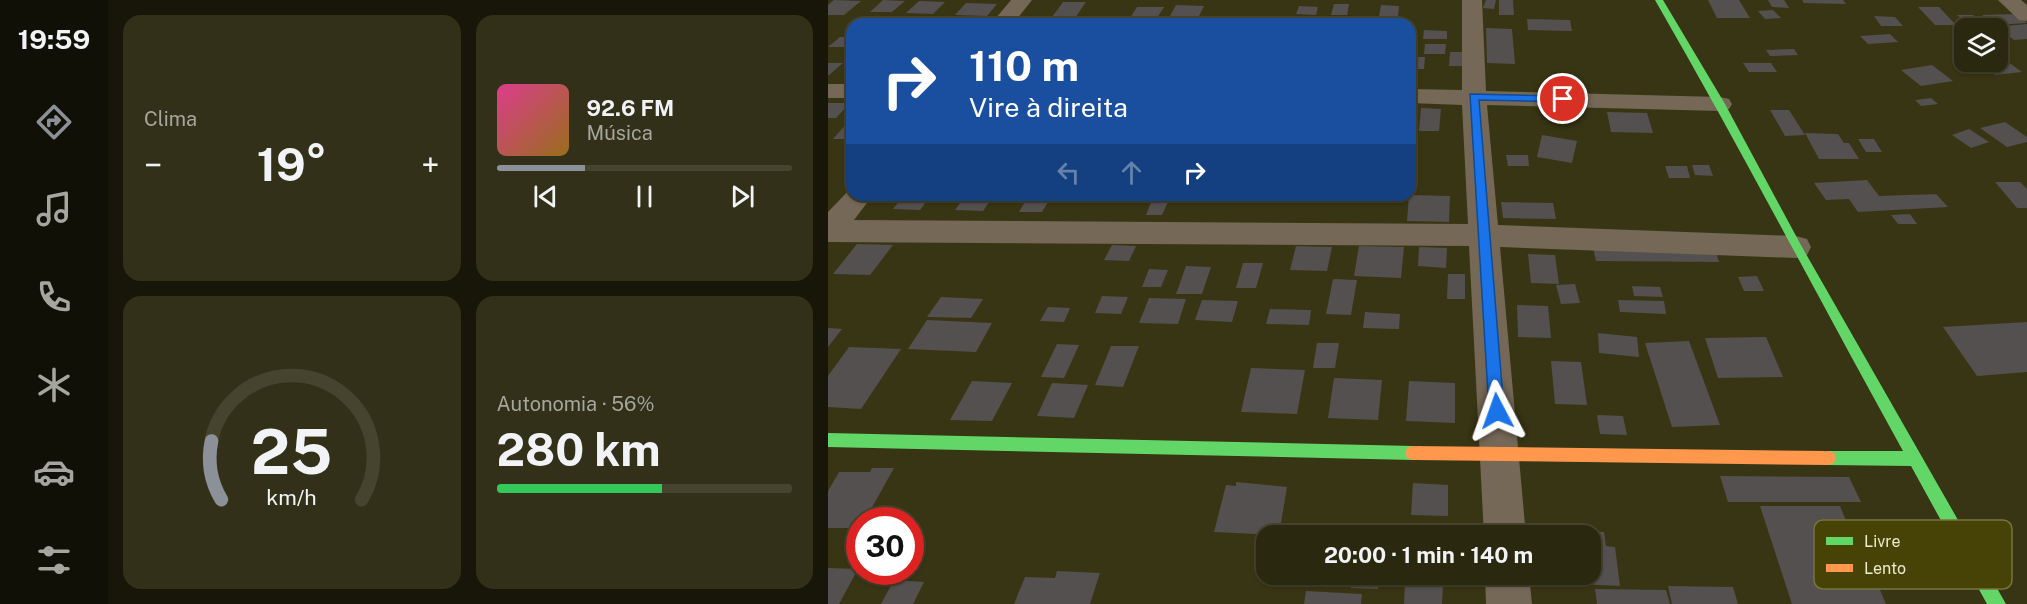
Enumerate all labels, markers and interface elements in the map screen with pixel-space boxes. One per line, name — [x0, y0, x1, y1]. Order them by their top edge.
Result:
map controls — [1954, 18, 2008, 72]
button: layers — [1954, 18, 2008, 72]
text: 19:59 — [18, 23, 90, 55]
text: 110 m — [969, 41, 1079, 90]
icon: right — [870, 42, 948, 120]
pin — [1537, 73, 1588, 124]
icon: arrive — [1546, 82, 1579, 115]
text: Vire à direita — [969, 91, 1128, 123]
text: 92.6 FM — [587, 95, 674, 121]
icon: directions — [33, 101, 75, 143]
text: Clima — [144, 107, 197, 131]
text: Música — [587, 121, 653, 145]
text: 19° — [257, 138, 327, 191]
text: − — [144, 146, 162, 184]
text: + — [421, 146, 440, 184]
icon: left — [1052, 156, 1085, 189]
icon: ahead — [1115, 156, 1148, 189]
icon: right — [1178, 156, 1211, 189]
icon: previous — [529, 180, 562, 213]
icon: pause — [628, 180, 661, 213]
icon: next — [726, 180, 759, 213]
icon: music — [33, 188, 75, 230]
icon: phone — [33, 276, 75, 318]
icon: climate — [33, 364, 75, 406]
position arrow — [1465, 379, 1529, 443]
text: Autonomia · 56% — [497, 392, 655, 416]
text: 25 — [251, 415, 333, 488]
text: 280 km — [497, 423, 661, 476]
icon: car — [33, 451, 75, 493]
text: km/h — [267, 485, 317, 510]
speed limit sign: 30 — [846, 507, 924, 585]
legend — [1814, 520, 2012, 589]
text: Livre — [1864, 532, 1900, 551]
icon: filters — [33, 539, 75, 581]
text: 20:00 · 1 min · 140 m — [1324, 542, 1533, 568]
text: Lento — [1864, 559, 1906, 578]

